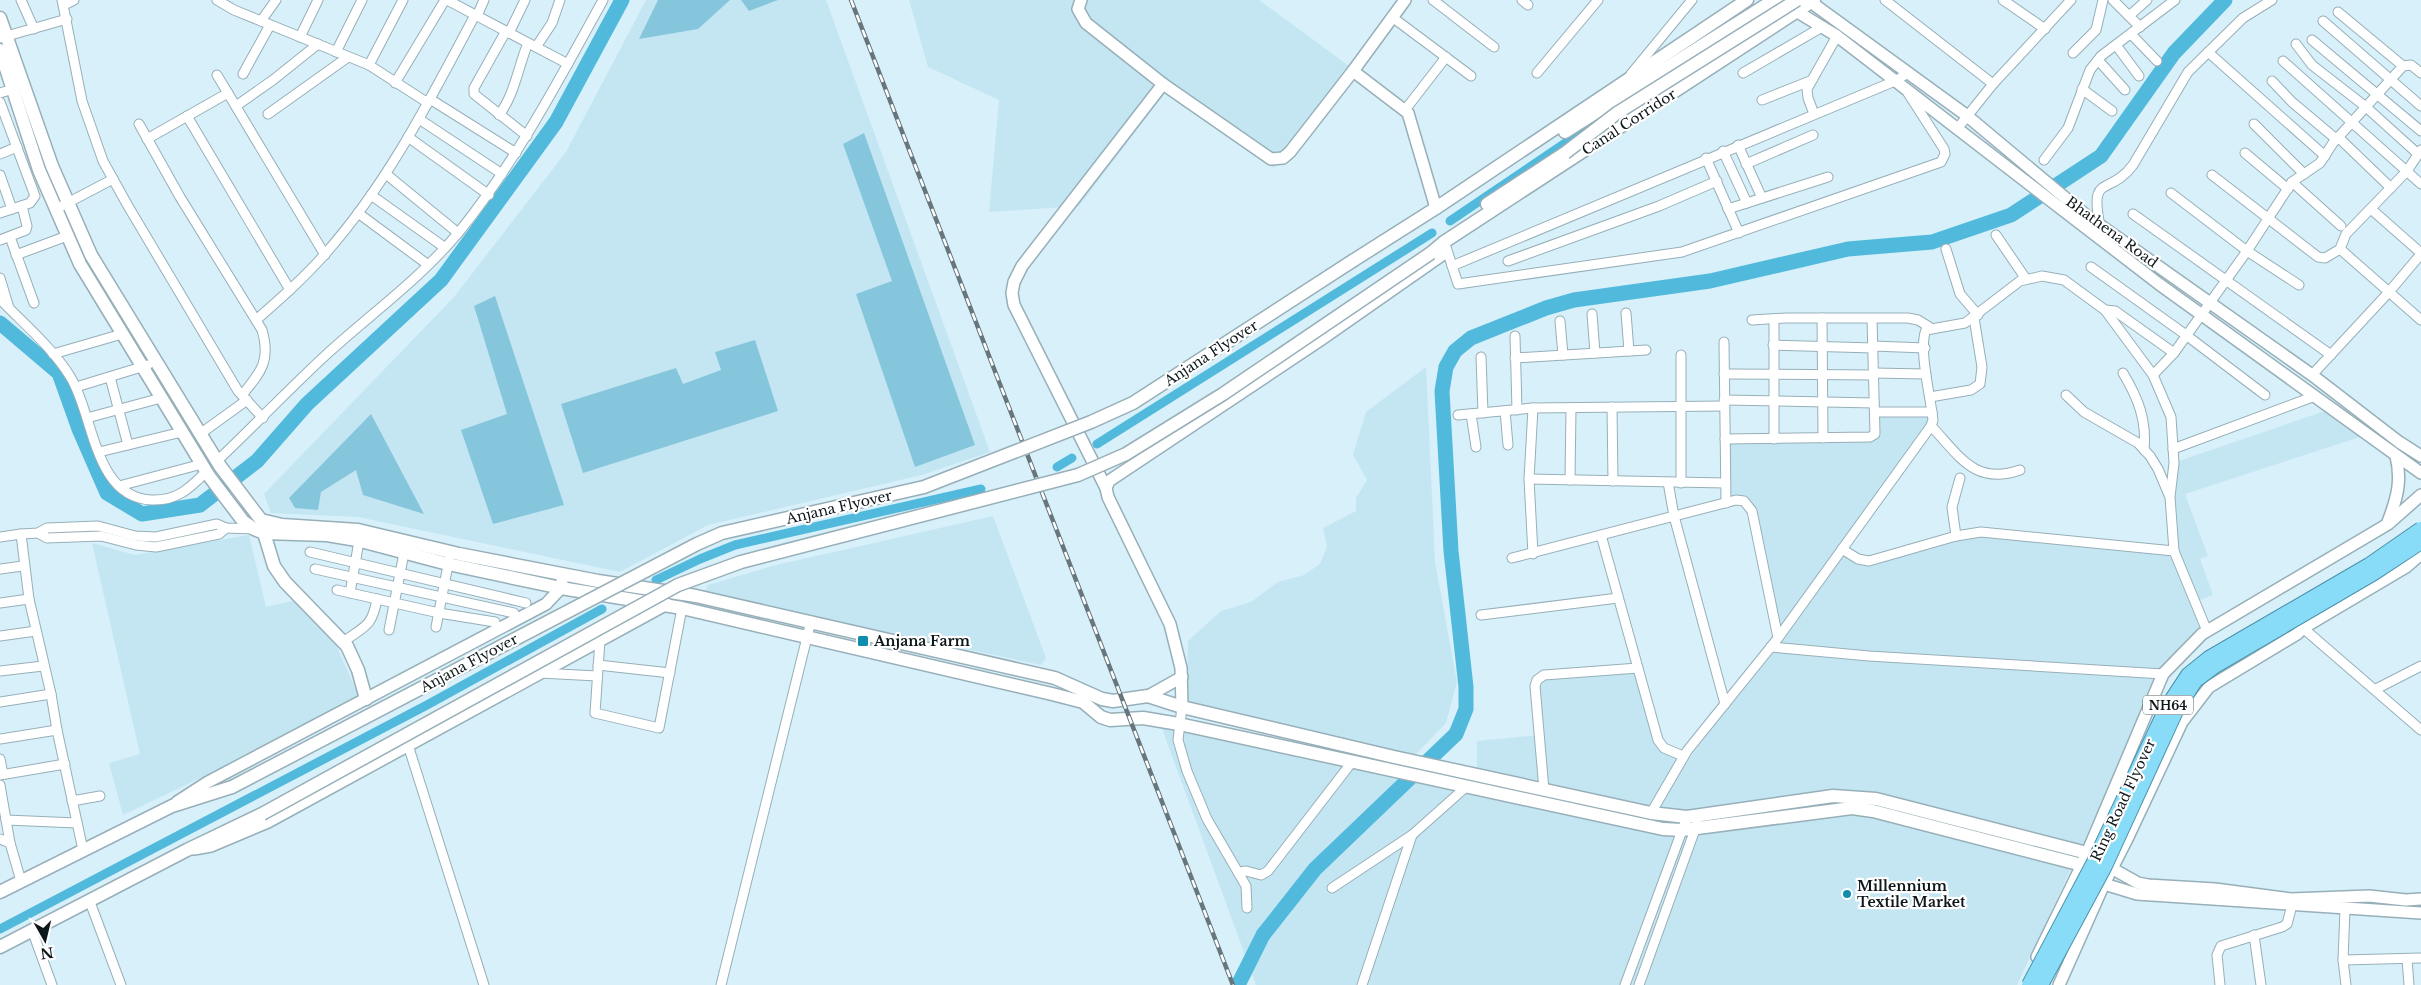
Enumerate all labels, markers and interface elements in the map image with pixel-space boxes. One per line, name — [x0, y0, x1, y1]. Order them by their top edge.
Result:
street label: Canal Corridor — [1578, 85, 1680, 159]
street label: Bhathena Road — [2062, 193, 2162, 272]
street label: Anjana Flyover — [1160, 316, 1261, 391]
street label: Anjana Flyover — [783, 486, 894, 528]
street label: Anjana Flyover — [416, 630, 521, 697]
place label: Anjana Farm — [873, 632, 970, 650]
marker: Anjana Farm — [856, 634, 870, 648]
road number: NH64 — [2143, 696, 2193, 714]
street label: Ring Road Flyover — [2087, 736, 2159, 864]
place label: Millennium Textile Market — [1857, 877, 1966, 911]
marker: Millennium Textile Market — [1841, 888, 1853, 900]
north arrow — [20, 915, 70, 965]
text: N — [39, 943, 55, 963]

